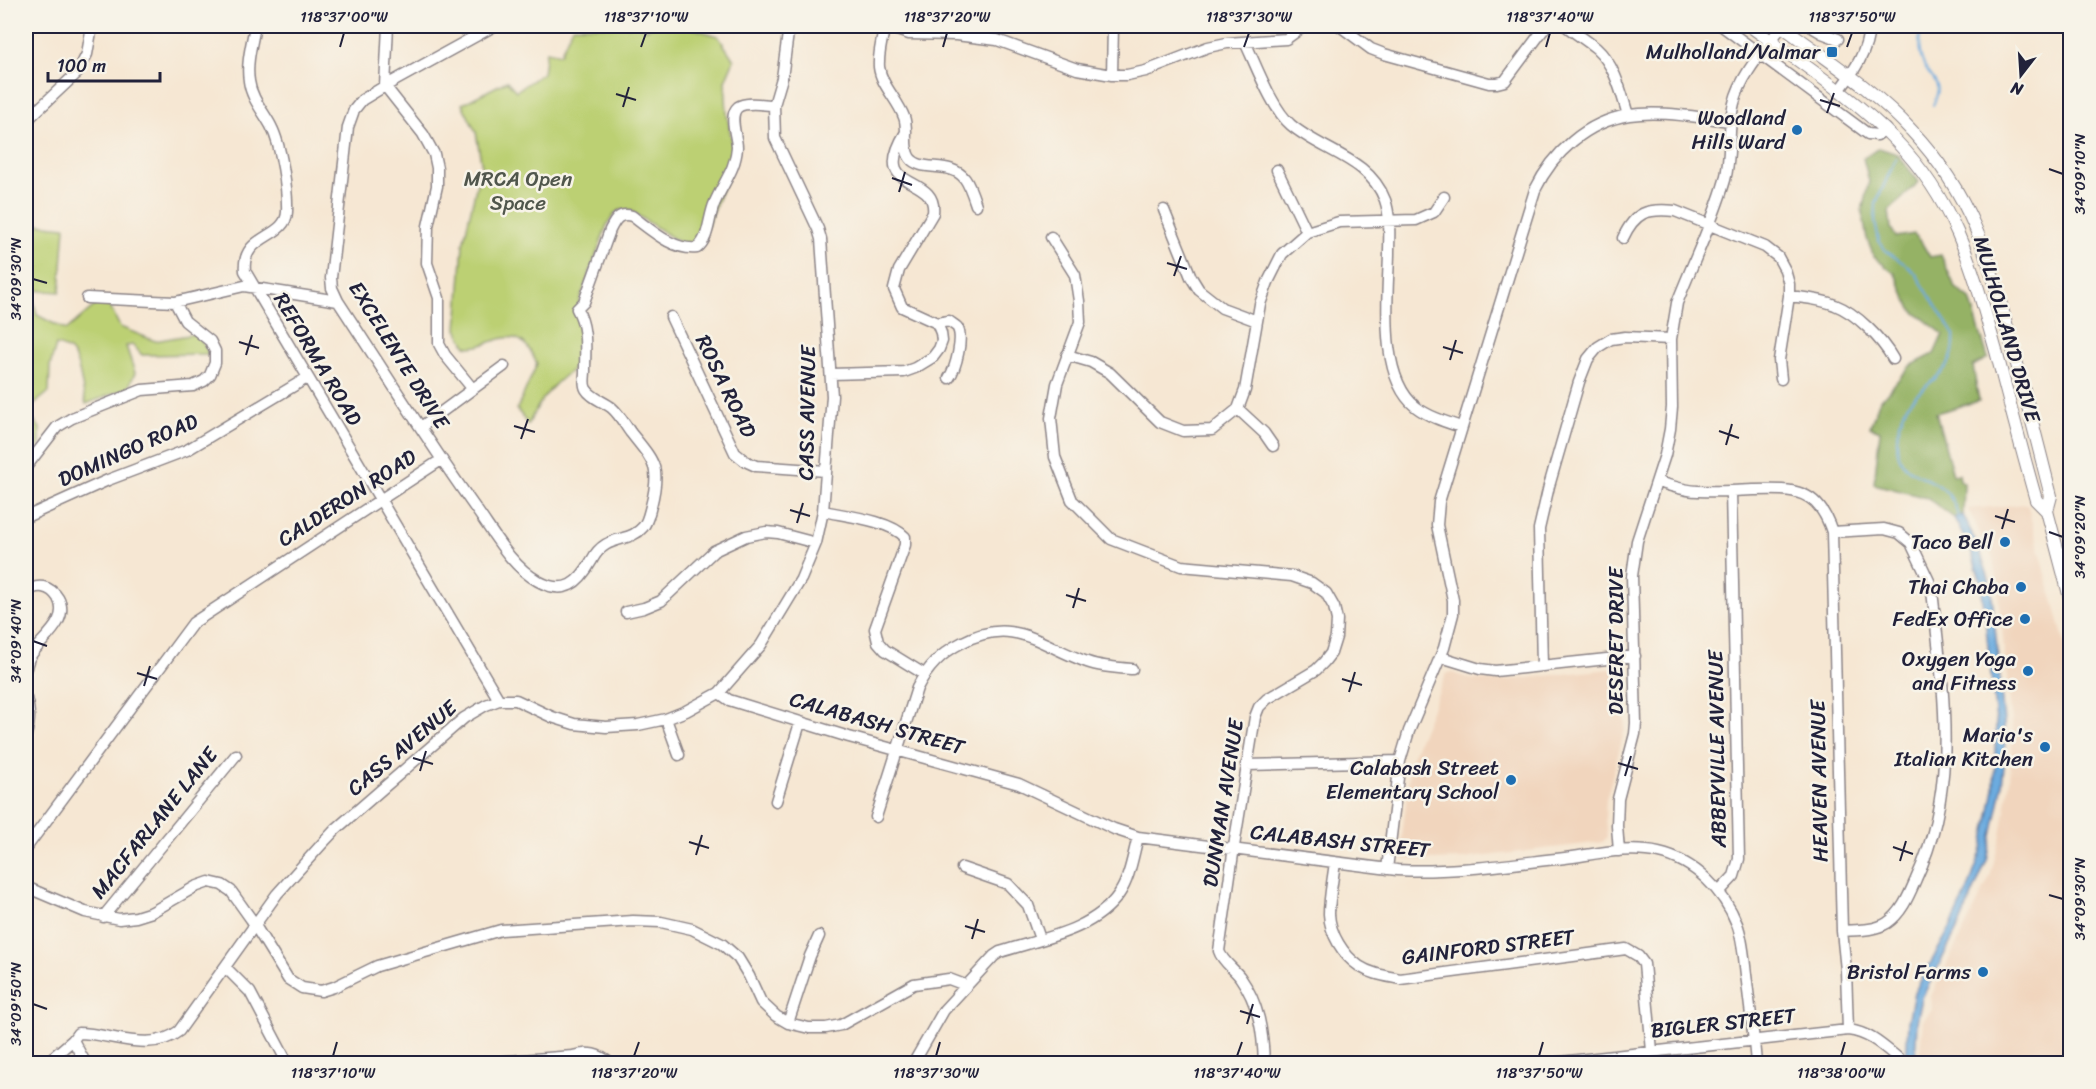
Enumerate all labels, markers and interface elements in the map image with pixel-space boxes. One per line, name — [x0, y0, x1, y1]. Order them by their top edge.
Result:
text: 118°37'00"W — [300, 4, 388, 30]
text: 118°37'10"W — [604, 4, 689, 30]
text: 118°37'20"W — [904, 4, 991, 30]
text: 118°37'30"W — [1206, 4, 1293, 30]
text: 118°37'40"W — [1506, 4, 1594, 30]
text: 118°37'50"W — [1808, 4, 1896, 30]
place label: Mulholland/Valmar — [1646, 33, 1821, 71]
scale bar — [48, 45, 160, 83]
marker: Mulholland/Valmar — [1825, 45, 1839, 59]
north arrow — [1991, 45, 2051, 105]
text: 100 m — [57, 50, 106, 82]
text: N — [2006, 73, 2027, 105]
place label: Woodland Hills Ward — [1692, 99, 1787, 161]
marker: Woodland Hills Ward — [1790, 123, 1804, 137]
text: 34°09'10"N — [2067, 133, 2093, 214]
park label: MRCA Open Space — [464, 160, 572, 222]
street label: MULHOLLAND DRIVE — [1962, 231, 2052, 428]
text: 34°09'30"N — [3, 237, 29, 320]
street label: EXCELENTE DRIVE — [338, 273, 461, 438]
street label: REFORMA ROAD — [263, 285, 373, 434]
street label: ROSA ROAD — [685, 328, 768, 445]
street label: CASS AVENUE — [787, 344, 827, 481]
street label: DOMINGO ROAD — [52, 402, 205, 498]
street label: CALDERON ROAD — [270, 438, 425, 557]
text: 34°09'20"N — [2067, 495, 2093, 579]
place label: Taco Bell — [1911, 523, 1994, 561]
marker: Taco Bell — [1998, 535, 2012, 549]
street label: DESERET DRIVE — [1597, 566, 1635, 715]
place label: Thai Chaba — [1908, 568, 2009, 606]
marker: Thai Chaba — [2014, 580, 2028, 594]
text: 34°09'40"N — [3, 599, 29, 683]
place label: FedEx Office — [1893, 600, 2013, 638]
marker: FedEx Office — [2018, 612, 2032, 626]
place label: Oxygen Yoga and Fitness — [1902, 640, 2016, 702]
street label: ABBEYVILLE AVENUE — [1696, 649, 1738, 849]
marker: Oxygen Yoga and Fitness — [2021, 664, 2035, 678]
street label: CALABASH STREET — [785, 680, 970, 767]
street label: CASS AVENUE — [338, 689, 467, 806]
street label: HEAVEN AVENUE — [1799, 698, 1839, 862]
street label: DUNMAN AVENUE — [1191, 715, 1255, 890]
place label: Maria's Italian Kitchen — [1893, 716, 2033, 778]
street label: MACFARLANE LANE — [80, 737, 228, 908]
marker: Maria's Italian Kitchen — [2038, 740, 2052, 754]
place label: Calabash Street Elementary School — [1326, 749, 1500, 811]
marker: Calabash Street Elementary School — [1504, 773, 1518, 787]
street label: CALABASH STREET — [1248, 813, 1433, 869]
text: 34°09'30"N — [2067, 857, 2093, 940]
street label: GAINFORD STREET — [1400, 917, 1578, 976]
place label: Bristol Farms — [1847, 953, 1971, 991]
text: 34°09'50"N — [3, 962, 29, 1046]
marker: Bristol Farms — [1976, 965, 1990, 979]
street label: BIGLER STREET — [1649, 996, 1799, 1049]
text: 118°37'10"W — [291, 1060, 376, 1086]
text: 118°37'20"W — [591, 1060, 678, 1086]
text: 118°37'30"W — [893, 1060, 980, 1086]
text: 118°37'40"W — [1193, 1060, 1281, 1086]
text: 118°37'50"W — [1495, 1060, 1583, 1086]
text: 118°38'00"W — [1797, 1060, 1885, 1086]

